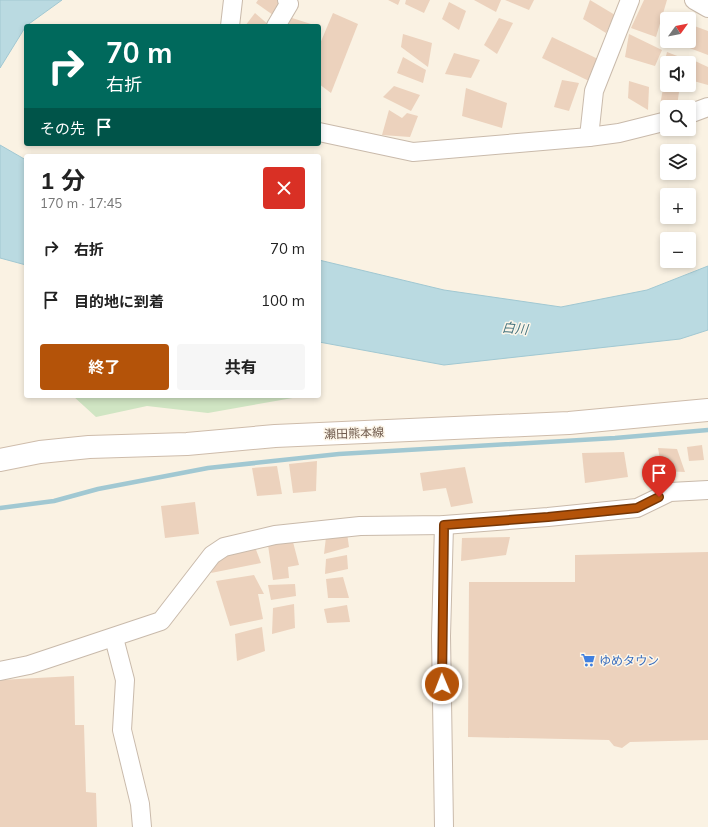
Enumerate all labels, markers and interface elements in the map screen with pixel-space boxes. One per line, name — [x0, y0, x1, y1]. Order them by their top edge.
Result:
north arrow — [660, 12, 696, 48]
map controls — [660, 12, 696, 268]
text: 70 m — [106, 35, 172, 70]
icon: right — [40, 40, 92, 92]
button: sound — [660, 56, 696, 92]
text: 右折 — [106, 73, 142, 96]
button: search — [660, 100, 696, 136]
icon: arrive — [93, 116, 115, 138]
text: その先 — [40, 119, 85, 138]
button: layers — [660, 144, 696, 180]
text: 1 分 — [40, 165, 85, 195]
button: close — [263, 167, 305, 209]
button: + — [660, 188, 696, 224]
text: 170 m · 17:45 — [40, 195, 122, 211]
button: − — [660, 232, 696, 268]
icon: right — [40, 237, 62, 259]
text: 70 m — [270, 239, 305, 258]
text: 右折 — [74, 240, 104, 259]
icon: arrive — [40, 289, 62, 311]
text: 100 m — [261, 291, 305, 310]
text: 目的地に到着 — [74, 292, 164, 311]
water label: 白川 — [501, 319, 531, 337]
button: 終了 — [40, 344, 169, 390]
button: 共有 — [177, 344, 305, 390]
street label: 瀬田熊本線 — [324, 424, 384, 442]
pin — [642, 456, 676, 497]
icon: arrive — [648, 462, 670, 484]
supermarket icon: ゆめタウン — [580, 652, 596, 668]
place label: ゆめタウン — [599, 653, 659, 668]
position arrow — [421, 663, 463, 705]

